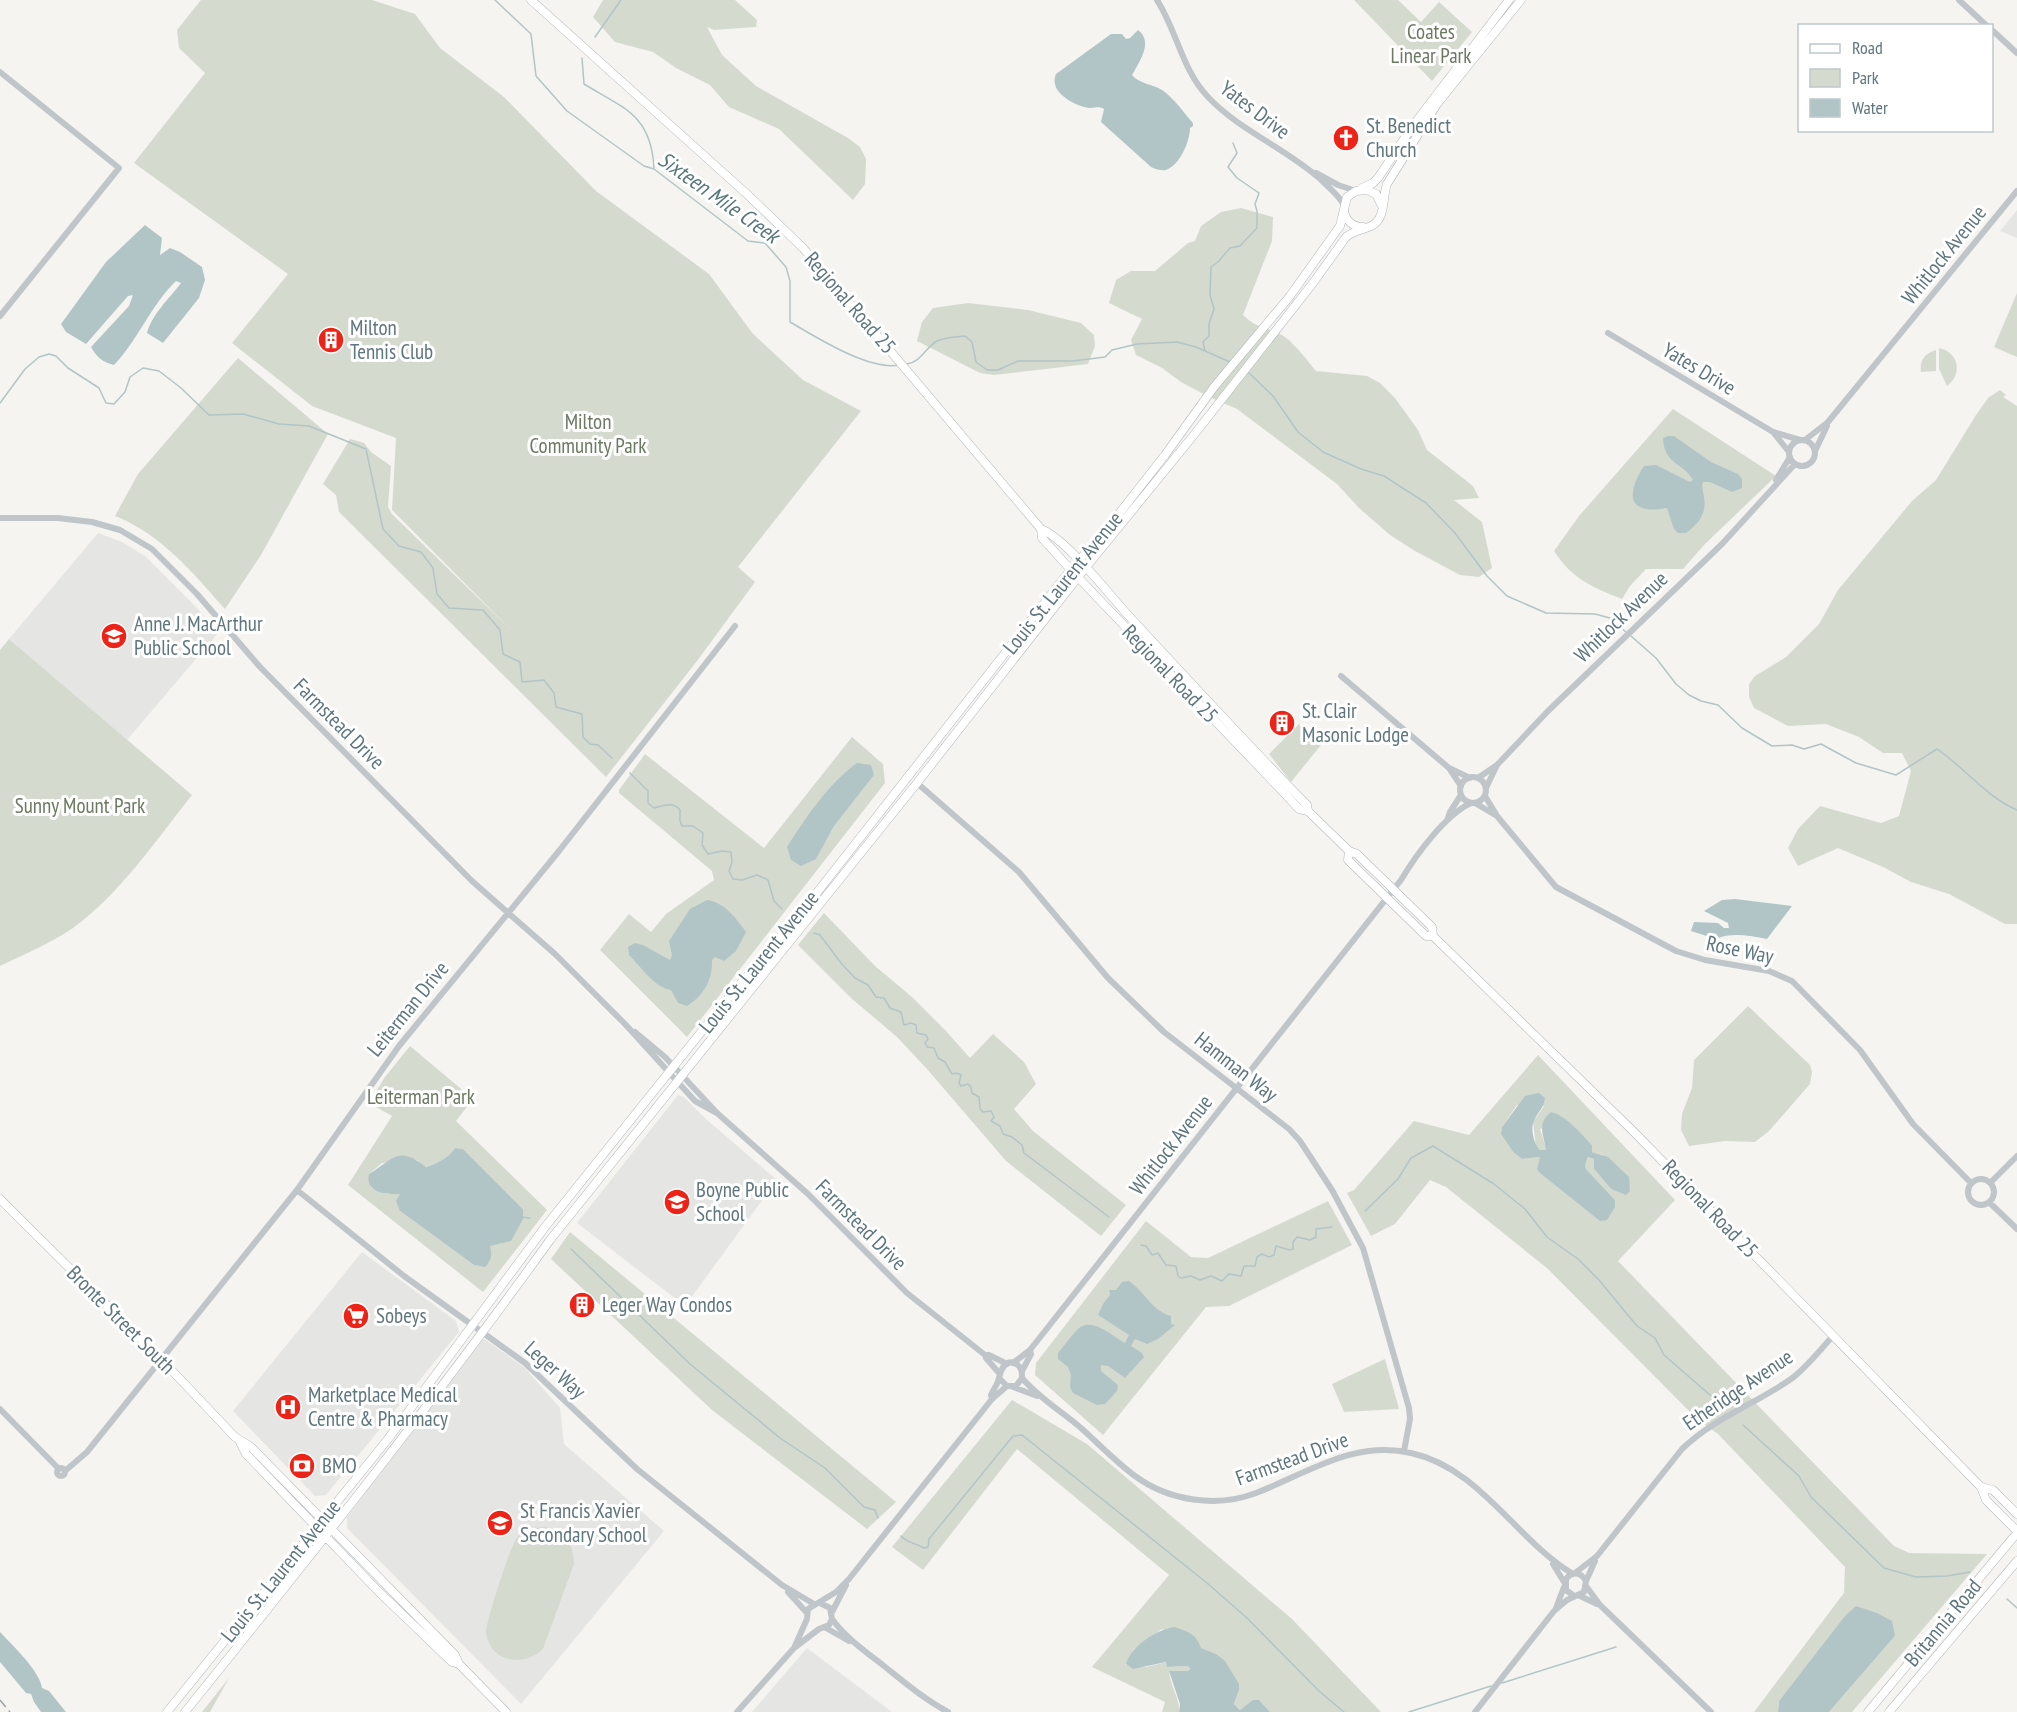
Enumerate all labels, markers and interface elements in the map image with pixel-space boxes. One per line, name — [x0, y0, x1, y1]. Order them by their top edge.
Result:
park label: Coates Linear Park — [1391, 18, 1471, 69]
legend — [1798, 24, 1993, 132]
text: Road — [1852, 36, 1883, 59]
text: Park — [1852, 66, 1879, 89]
street label: Yates Drive — [1215, 75, 1296, 145]
text: Water — [1852, 96, 1888, 119]
place label: St. Benedict Church — [1366, 112, 1451, 163]
church icon: St. Benedict Church — [1331, 123, 1361, 153]
water label: Sixteen Mile Creek — [653, 145, 787, 250]
street label: Whitlock Avenue — [1895, 200, 1992, 310]
street label: Regional Road 25 — [799, 246, 902, 359]
place label: Milton Tennis Club — [350, 314, 433, 365]
building icon: Milton Tennis Club — [316, 325, 346, 355]
street label: Yates Drive — [1658, 336, 1741, 401]
park label: Milton Community Park — [530, 408, 646, 459]
street label: Louis St. Laurent Avenue — [997, 506, 1128, 660]
street label: Whitlock Avenue — [1568, 565, 1673, 668]
place label: Anne J. MacArthur Public School — [134, 610, 263, 661]
street label: Regional Road 25 — [1117, 619, 1224, 729]
school or university icon: Anne J. MacArthur Public School — [99, 621, 129, 651]
street label: Farmstead Drive — [288, 672, 391, 775]
place label: St. Clair Masonic Lodge — [1302, 697, 1409, 748]
building icon: St. Clair Masonic Lodge — [1267, 708, 1297, 738]
park label: Sunny Mount Park — [15, 792, 145, 819]
street label: Louis St. Laurent Avenue — [693, 885, 824, 1039]
street label: Rose Way — [1704, 929, 1776, 970]
street label: Leiterman Drive — [361, 956, 454, 1062]
street label: Hamman Way — [1189, 1026, 1283, 1108]
park label: Leiterman Park — [367, 1083, 475, 1110]
street label: Whitlock Avenue — [1123, 1089, 1218, 1200]
street label: Regional Road 25 — [1657, 1154, 1764, 1264]
street label: Farmstead Drive — [810, 1173, 913, 1276]
place label: Boyne Public School — [696, 1176, 790, 1227]
school or university icon: Boyne Public School — [662, 1187, 692, 1217]
street label: Bronte Street South — [61, 1260, 181, 1380]
building icon: Leger Way Condos — [567, 1290, 597, 1320]
place label: Leger Way Condos — [602, 1291, 732, 1318]
supermarket icon: Sobeys — [341, 1301, 371, 1331]
place label: Sobeys — [376, 1302, 426, 1329]
street label: Leger Way — [519, 1335, 592, 1404]
street label: Etheridge Avenue — [1678, 1343, 1798, 1436]
place label: Marketplace Medical Centre & Pharmacy — [308, 1381, 457, 1432]
hospital icon: Marketplace Medical Centre & Pharmacy — [273, 1392, 303, 1422]
street label: Farmstead Drive — [1232, 1426, 1352, 1491]
bank icon: BMO — [287, 1451, 317, 1481]
place label: BMO — [322, 1452, 357, 1479]
street label: Louis St. Laurent Avenue — [215, 1494, 346, 1648]
place label: St Francis Xavier Secondary School — [520, 1497, 647, 1548]
school or university icon: St Francis Xavier Secondary School — [485, 1508, 515, 1538]
street label: Britannia Road — [1898, 1573, 1987, 1672]

